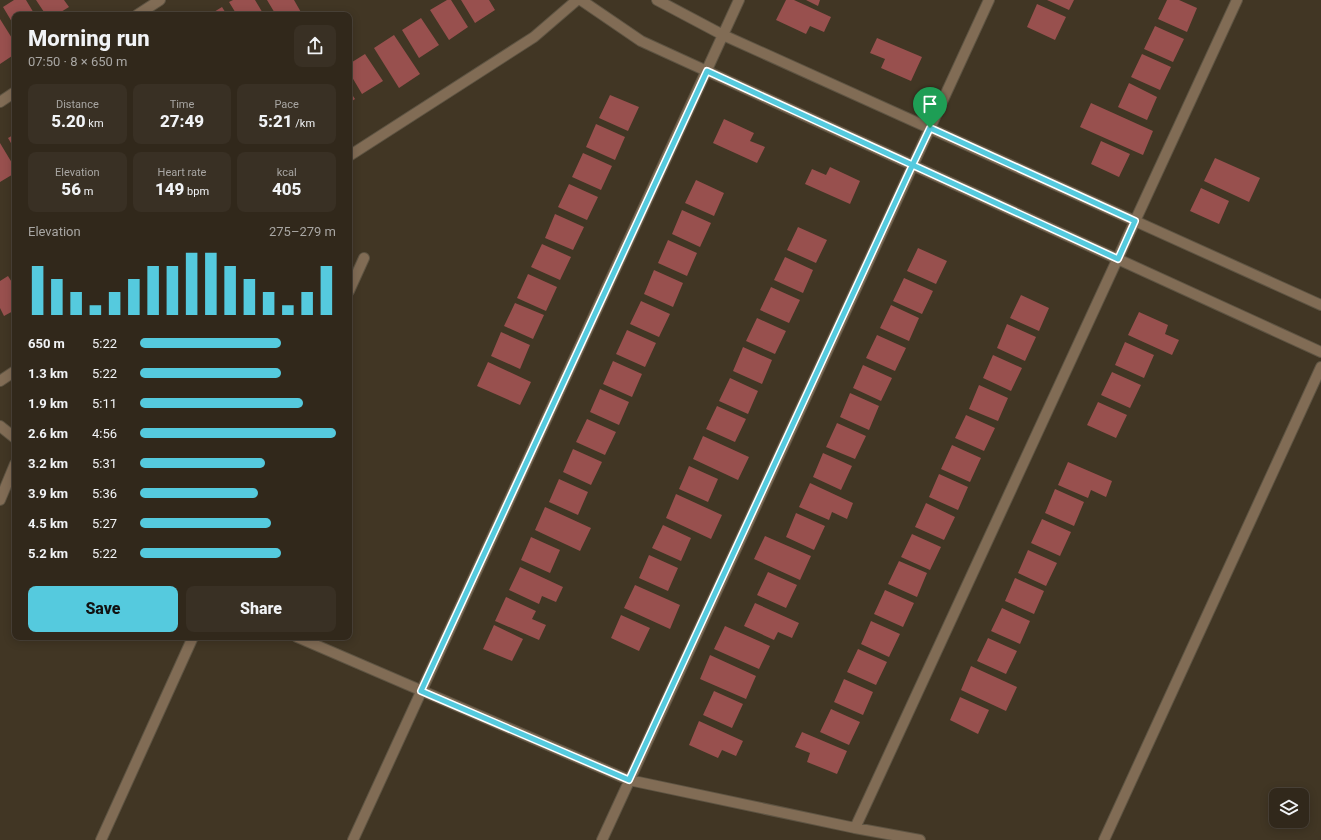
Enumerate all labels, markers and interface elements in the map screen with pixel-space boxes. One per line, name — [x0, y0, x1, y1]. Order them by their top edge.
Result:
button: share — [294, 25, 336, 67]
text: Morning run — [28, 26, 150, 51]
text: 07:50 · 8 × 650 m — [28, 54, 127, 69]
pin — [913, 87, 947, 128]
icon: arrive — [919, 93, 941, 115]
text: Distance — [56, 98, 99, 111]
text: Time — [170, 98, 194, 111]
text: Pace — [274, 98, 299, 111]
text: 5.20 — [51, 111, 86, 131]
text: 27:49 — [160, 111, 204, 131]
text: 5:21 — [258, 111, 293, 131]
text: km — [86, 117, 104, 130]
text: /km — [293, 117, 315, 130]
text: Elevation — [55, 166, 100, 179]
text: Heart rate — [158, 166, 206, 179]
text: kcal — [277, 166, 297, 179]
text: 56 — [61, 179, 81, 199]
text: 149 — [155, 179, 184, 199]
text: 405 — [272, 179, 301, 199]
text: m — [81, 185, 93, 198]
text: bpm — [184, 185, 209, 198]
text: Elevation — [28, 224, 81, 239]
text: 275–279 m — [269, 224, 336, 239]
text: 650 m — [28, 336, 65, 351]
text: 5:22 — [92, 336, 117, 351]
text: 1.3 km — [28, 366, 68, 381]
text: 5:22 — [92, 366, 117, 381]
text: 1.9 km — [28, 396, 68, 411]
text: 5:11 — [92, 396, 117, 411]
text: 2.6 km — [28, 426, 68, 441]
text: 4:56 — [92, 426, 117, 441]
text: 3.2 km — [28, 456, 68, 471]
text: 5:31 — [92, 456, 117, 471]
text: 3.9 km — [28, 486, 68, 501]
text: 5:36 — [92, 486, 117, 501]
text: 4.5 km — [28, 516, 68, 531]
text: 5:27 — [92, 516, 117, 531]
text: 5.2 km — [28, 546, 68, 561]
text: 5:22 — [92, 546, 117, 561]
button: Save — [28, 586, 178, 632]
button: Share — [186, 586, 336, 632]
map controls — [1269, 788, 1309, 828]
button: layers — [1269, 788, 1309, 828]

